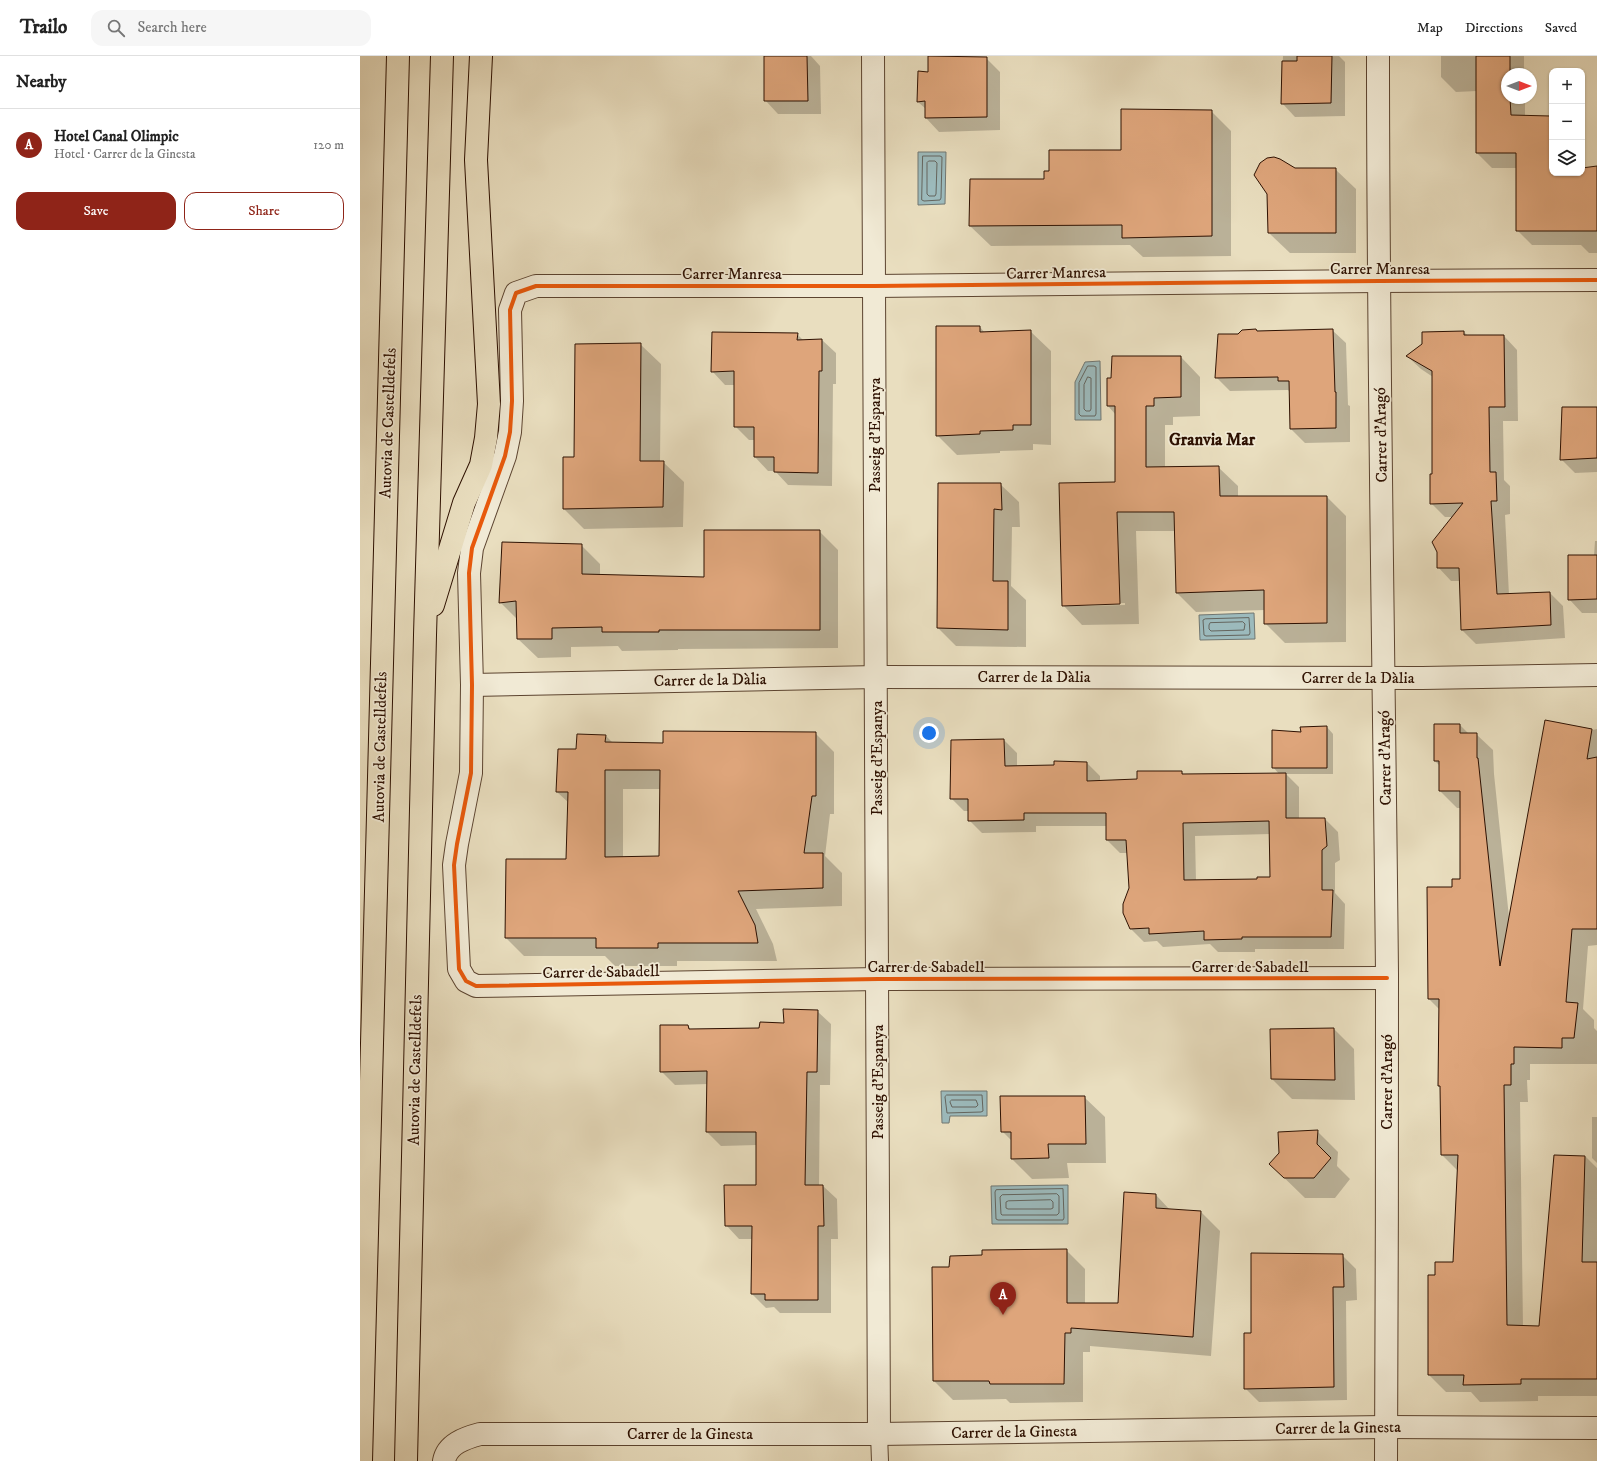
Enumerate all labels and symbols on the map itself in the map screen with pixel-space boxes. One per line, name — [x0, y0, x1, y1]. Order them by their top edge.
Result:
north arrow — [1501, 68, 1537, 104]
street label: Carrer Manresa — [1330, 259, 1430, 279]
street label: Carrer Manresa — [1006, 262, 1106, 284]
street label: Carrer Manresa — [682, 264, 782, 284]
street label: Autovia de Castelldefels — [375, 347, 401, 499]
street label: Passeig d'Espanya — [865, 377, 885, 492]
street label: Carrer d'Aragó — [1370, 387, 1392, 483]
district label: Granvia Mar — [1169, 429, 1256, 451]
street label: Carrer de la Dàlia — [978, 667, 1091, 687]
street label: Carrer de la Dàlia — [1302, 668, 1415, 688]
street label: Carrer de la Dàlia — [653, 669, 767, 691]
street label: Autovia de Castelldefels — [369, 671, 391, 823]
street label: Passeig d'Espanya — [867, 700, 887, 815]
street label: Carrer d'Aragó — [1374, 710, 1396, 806]
your location — [919, 723, 939, 743]
street label: Carrer de Sabadell — [867, 957, 985, 977]
street label: Carrer de Sabadell — [1191, 957, 1309, 977]
street label: Carrer de Sabadell — [542, 961, 660, 983]
street label: Autovia de Castelldefels — [404, 994, 426, 1146]
street label: Passeig d'Espanya — [868, 1024, 888, 1139]
street label: Carrer d'Aragó — [1377, 1034, 1397, 1130]
pin: A — [990, 1282, 1016, 1315]
street label: Carrer de la Ginesta — [1275, 1417, 1401, 1439]
street label: Carrer de la Ginesta — [951, 1421, 1077, 1443]
street label: Carrer de la Ginesta — [627, 1424, 753, 1444]

